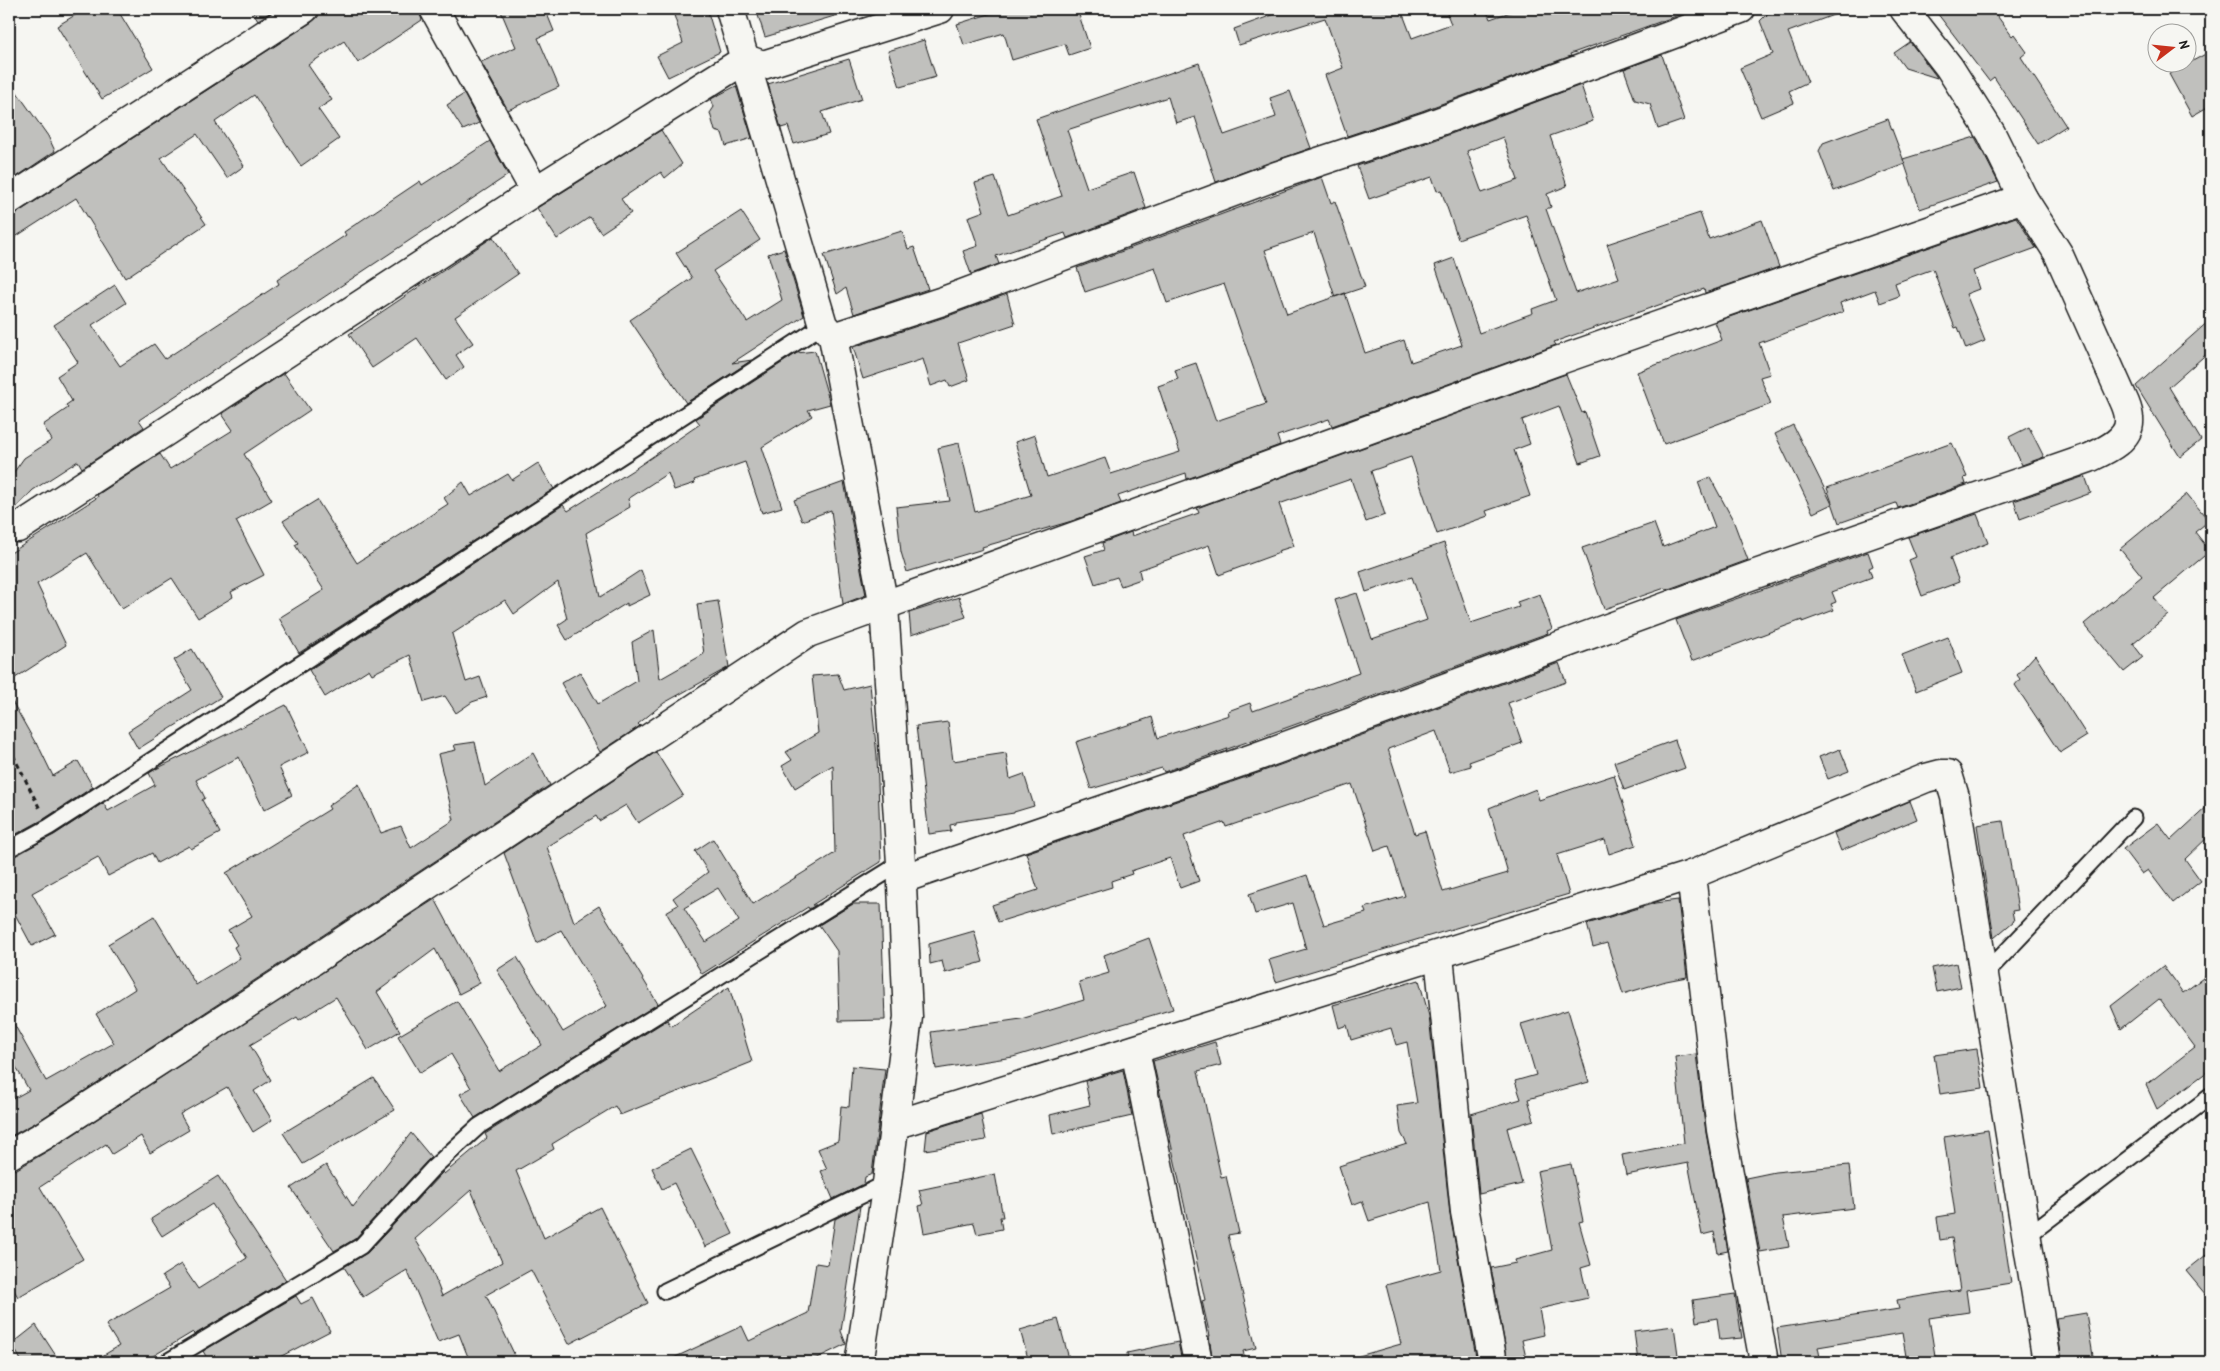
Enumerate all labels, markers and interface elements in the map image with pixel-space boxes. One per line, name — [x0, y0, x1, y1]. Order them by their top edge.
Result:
north arrow — [2148, 22, 2198, 72]
text: N — [2175, 38, 2195, 51]

